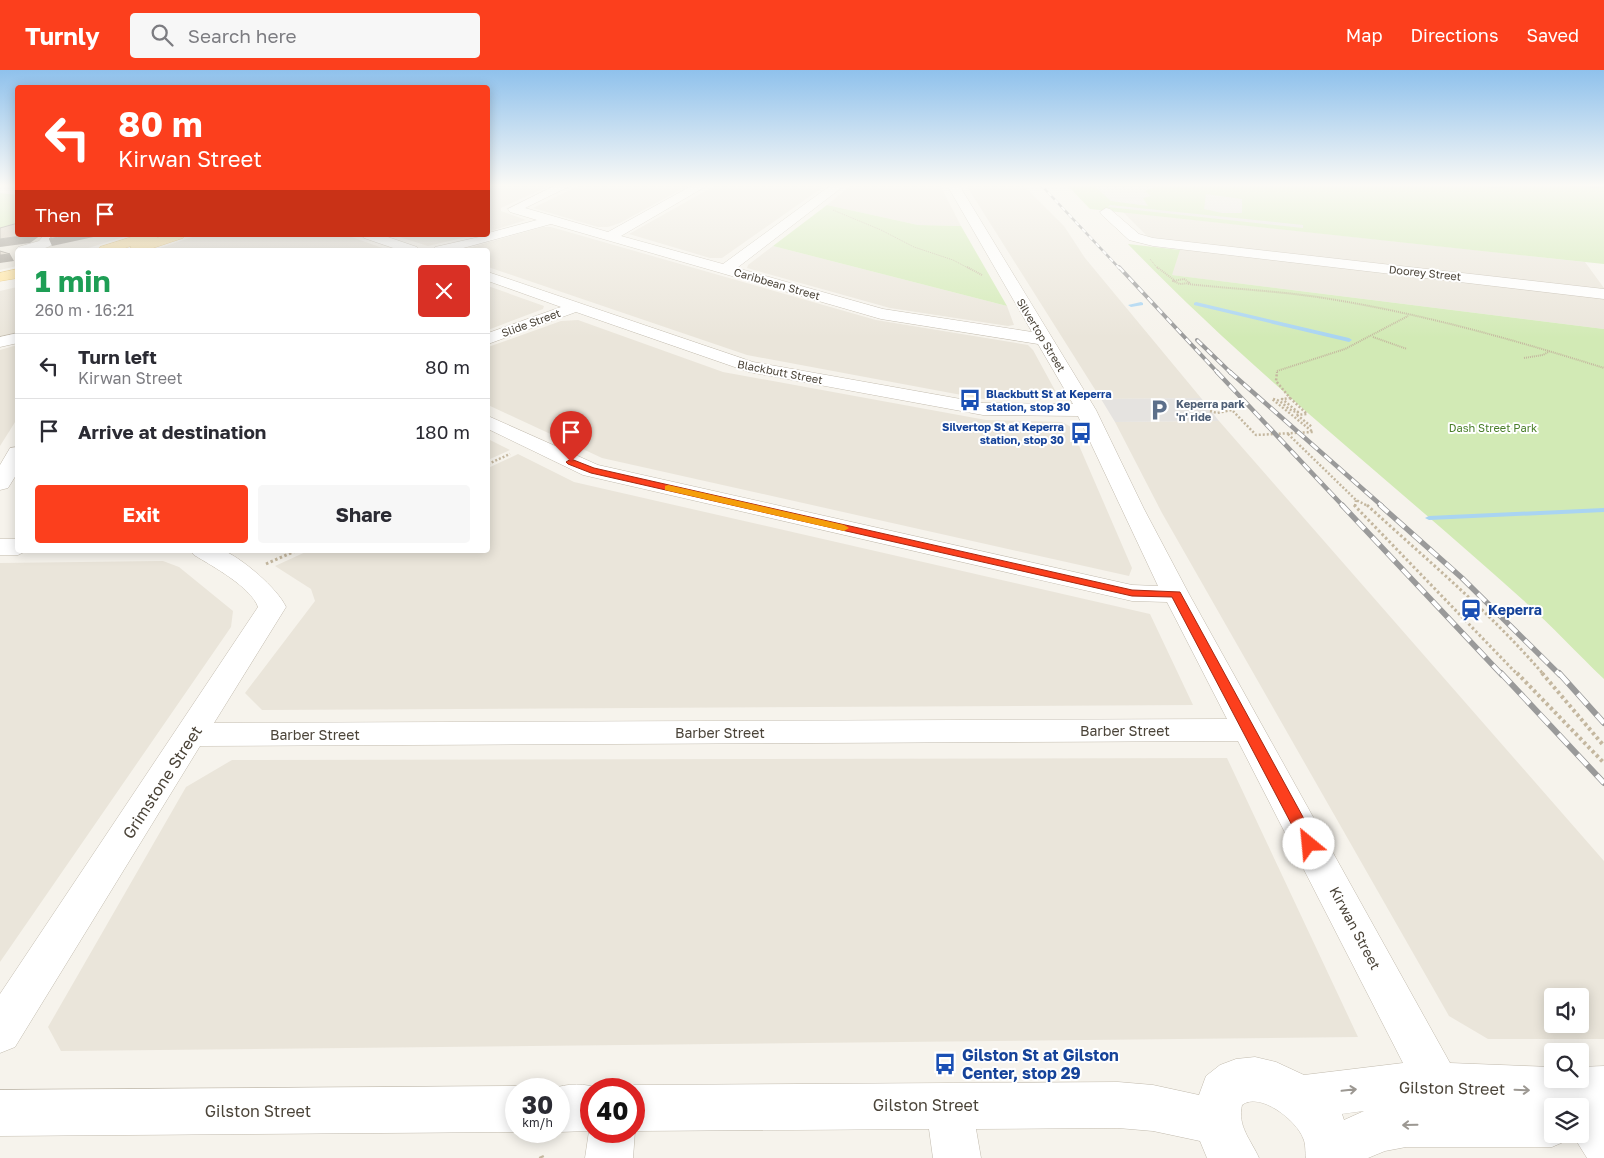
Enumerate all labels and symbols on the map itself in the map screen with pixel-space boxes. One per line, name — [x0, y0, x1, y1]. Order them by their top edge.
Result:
street label: Doorey Street — [1388, 262, 1462, 283]
street label: Caribbean Street — [733, 265, 822, 302]
street label: Silvertop Street — [1014, 296, 1068, 374]
street label: Slide Street — [499, 306, 562, 339]
street label: Blackbutt Street — [736, 357, 824, 386]
bus stop icon: Blackbutt St at Keperra station, stop 30 — [957, 387, 983, 413]
place label: Blackbutt St at Keperra station, stop 30 — [986, 387, 1112, 413]
parking icon: Keperra park 'n' ride — [1146, 397, 1172, 423]
place label: Keperra park 'n' ride — [1176, 397, 1245, 423]
pin — [550, 411, 592, 462]
place label: Silvertop St at Keperra station, stop 30 — [942, 420, 1064, 446]
bus stop icon: Silvertop St at Keperra station, stop 30 — [1068, 420, 1094, 446]
park label: Dash Street Park — [1449, 421, 1537, 434]
station icon: Keperra — [1458, 597, 1484, 623]
place label: Keperra — [1488, 601, 1542, 618]
street label: Grimstone Street — [118, 722, 206, 842]
street label: Barber Street — [1080, 722, 1170, 739]
street label: Barber Street — [675, 724, 765, 741]
street label: Barber Street — [270, 726, 360, 743]
position arrow — [1282, 817, 1334, 869]
street label: Kirwan Street — [1326, 883, 1384, 972]
place label: Gilston St at Gilston Center, stop 29 — [962, 1045, 1119, 1083]
bus stop icon: Gilston St at Gilston Center, stop 29 — [932, 1051, 958, 1077]
street label: Gilston Street — [1399, 1077, 1505, 1099]
speed limit sign: 40 — [580, 1078, 645, 1143]
one-way arrow — [1341, 1085, 1357, 1095]
one-way arrow — [1514, 1085, 1530, 1095]
street label: Gilston Street — [873, 1095, 979, 1115]
street label: Gilston Street — [205, 1101, 311, 1121]
one-way arrow — [1403, 1120, 1419, 1129]

